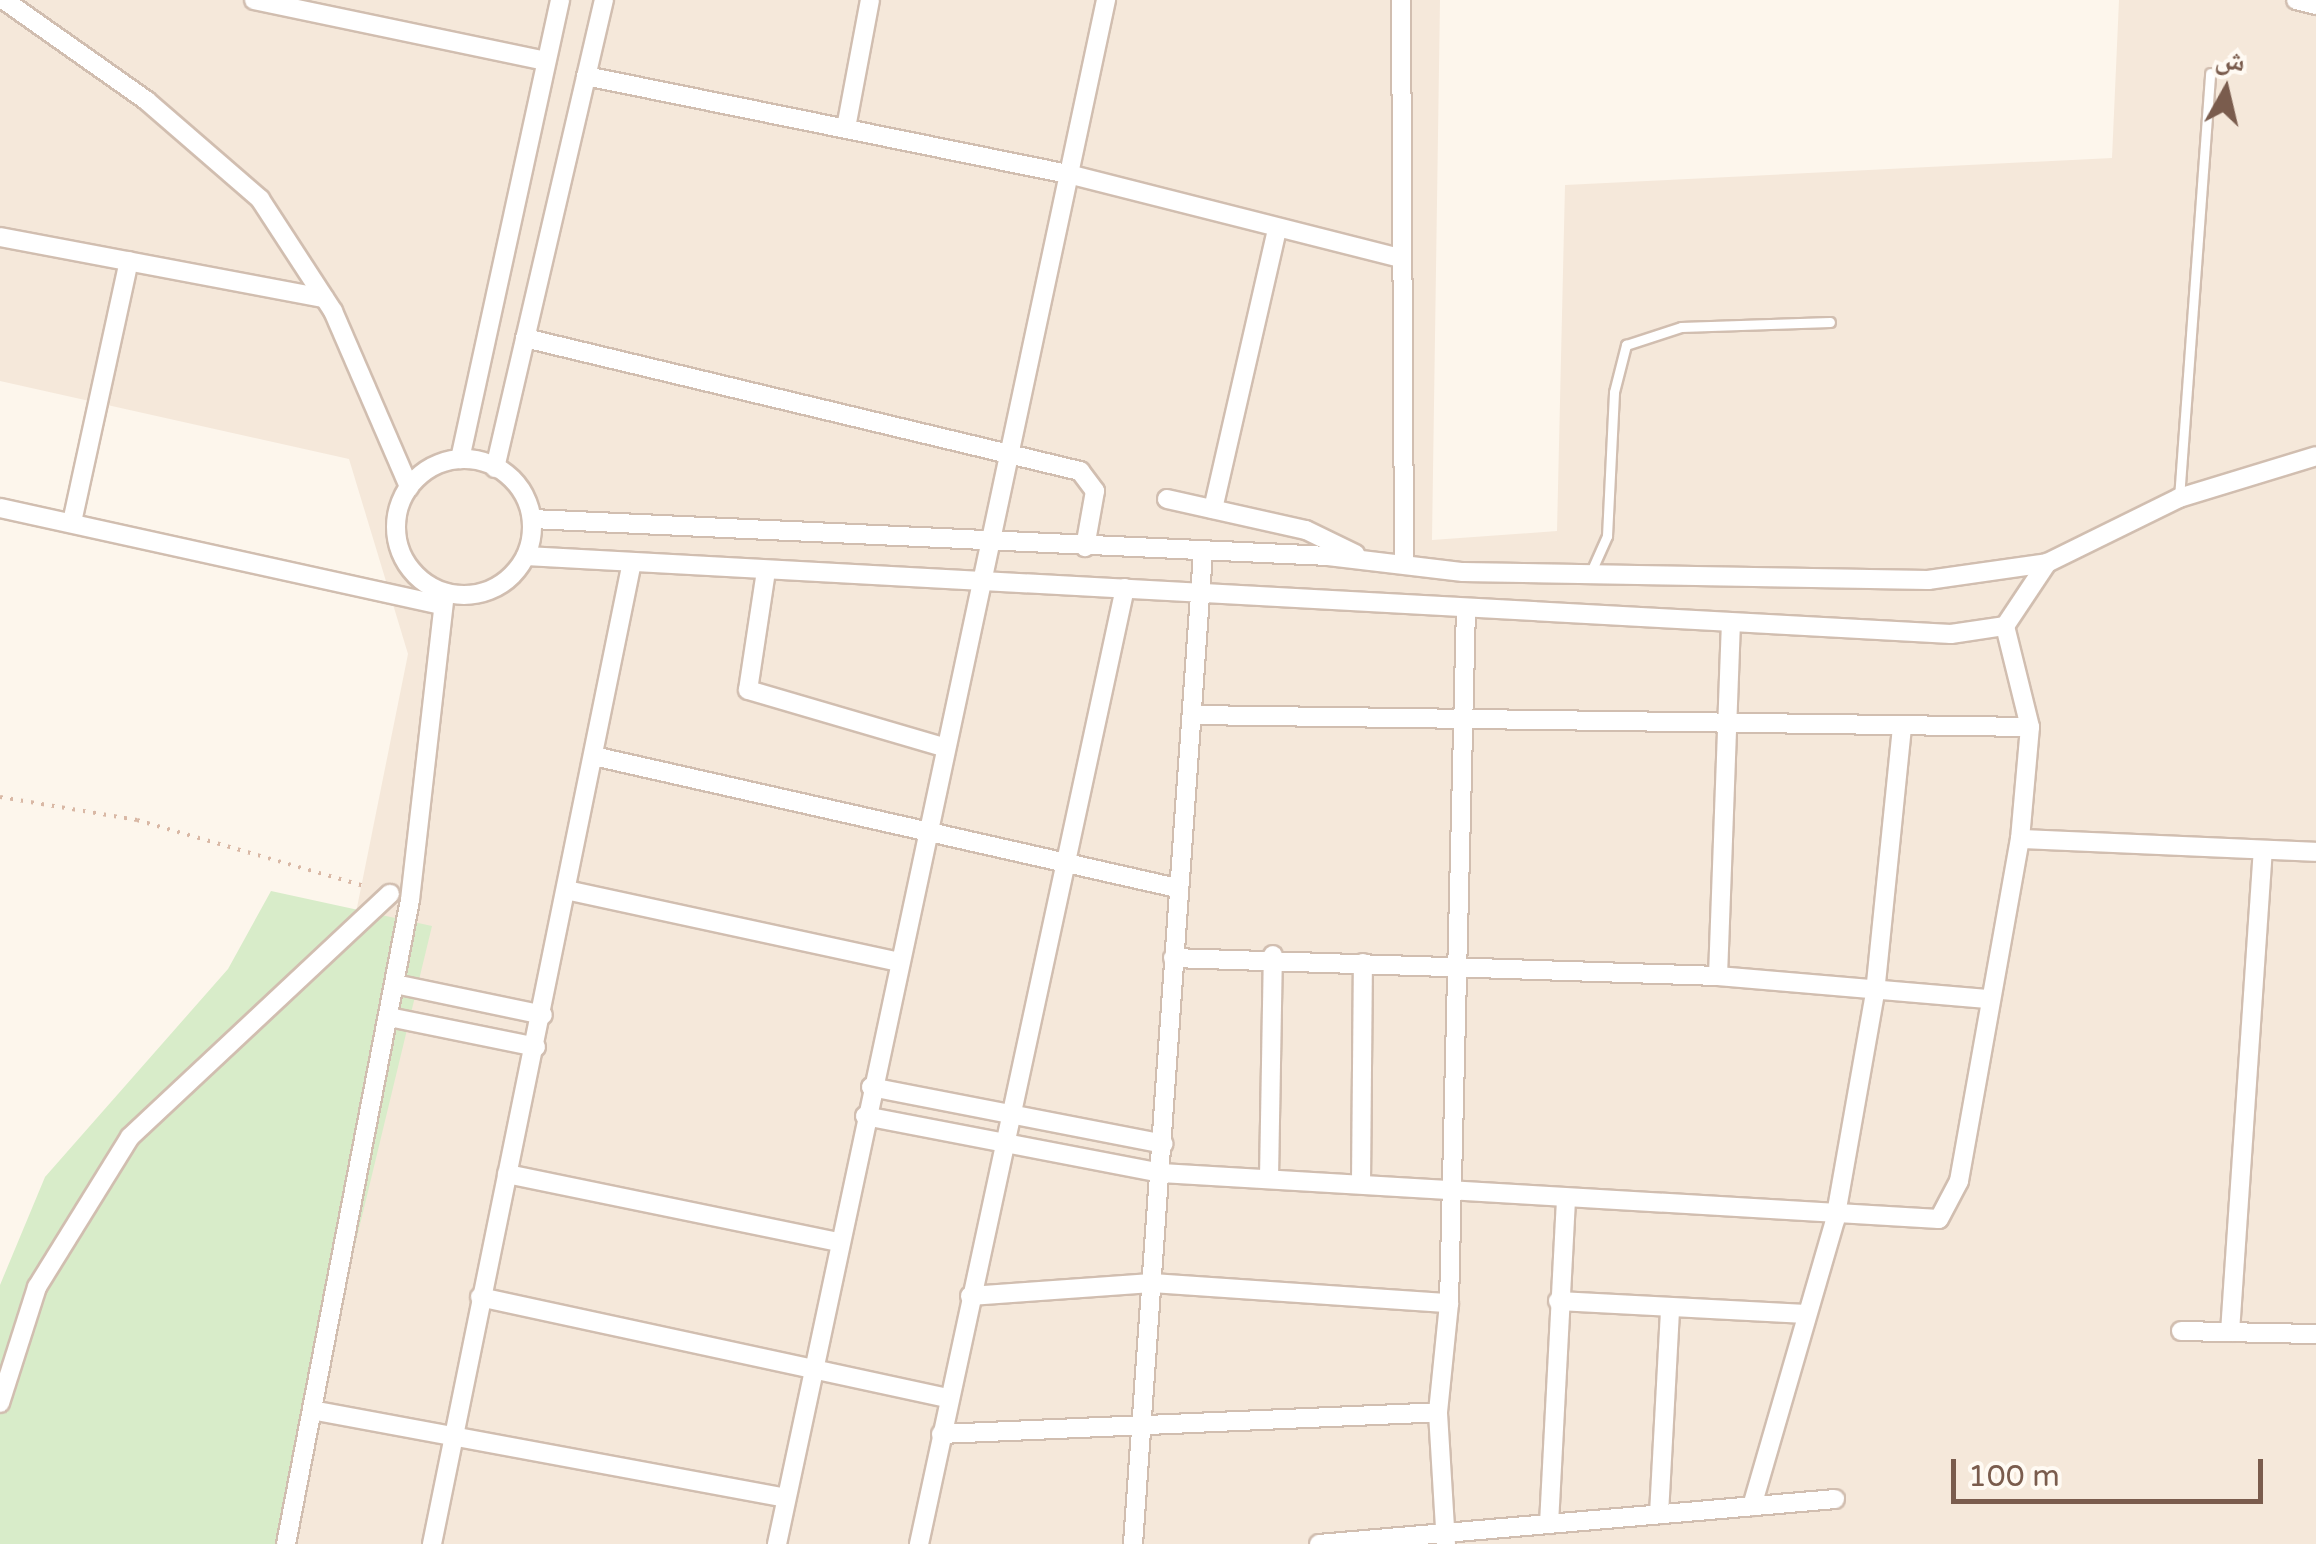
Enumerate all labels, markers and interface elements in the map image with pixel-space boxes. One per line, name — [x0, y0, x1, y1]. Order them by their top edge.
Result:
north arrow — [2176, 40, 2276, 140]
text: ش — [2213, 41, 2247, 79]
scale bar — [1956, 1439, 2268, 1501]
text: 100 m — [1968, 1458, 2060, 1495]

